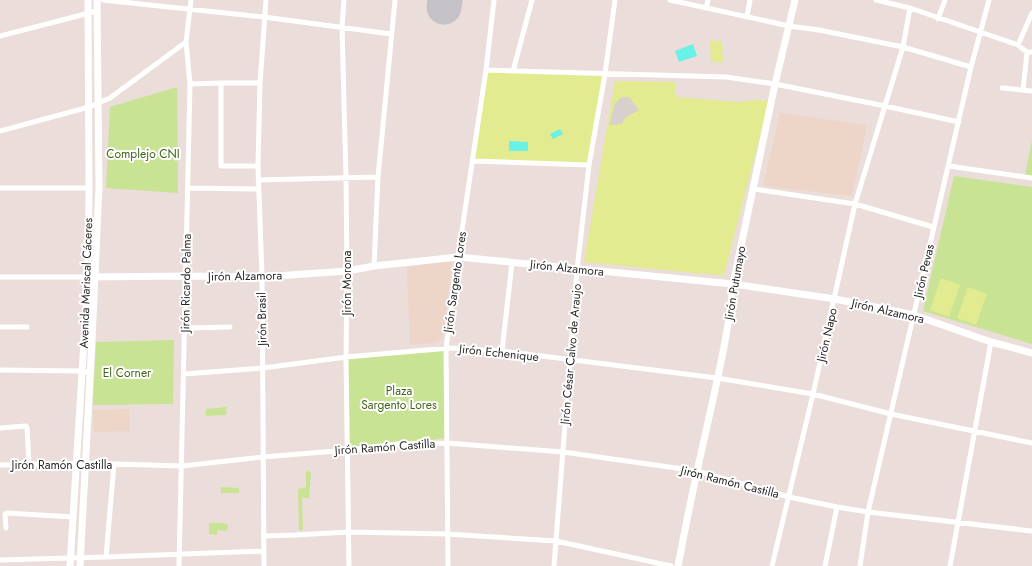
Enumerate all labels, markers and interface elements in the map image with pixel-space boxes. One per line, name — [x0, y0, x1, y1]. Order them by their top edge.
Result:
park label: Complejo CNI — [106, 145, 180, 163]
street label: Avenida Mariscal Cáceres — [75, 217, 97, 349]
street label: Jirón Sargento Lores — [439, 230, 471, 336]
street label: Jirón Ricardo Palma — [176, 233, 196, 335]
street label: Jirón Pevas — [909, 242, 939, 302]
street label: Jirón Putumayo — [719, 244, 750, 323]
street label: Jirón Morona — [338, 250, 356, 318]
street label: Jirón Alzamora — [527, 255, 605, 281]
street label: Jirón Alzamora — [206, 266, 282, 286]
street label: Jirón César Calvo de Araujo — [556, 282, 586, 427]
street label: Jirón Brasil — [253, 292, 272, 348]
street label: Jirón Alzamora — [848, 293, 926, 328]
street label: Jirón Napo — [812, 306, 842, 366]
street label: Jirón Echenique — [456, 340, 540, 366]
park label: El Corner — [103, 364, 152, 382]
park label: Plaza Sargento Lores — [361, 382, 437, 414]
street label: Jirón Ramón Castilla — [332, 434, 436, 460]
street label: Jirón Ramón Castilla — [10, 456, 113, 474]
street label: Jirón Ramón Castilla — [677, 461, 781, 503]

